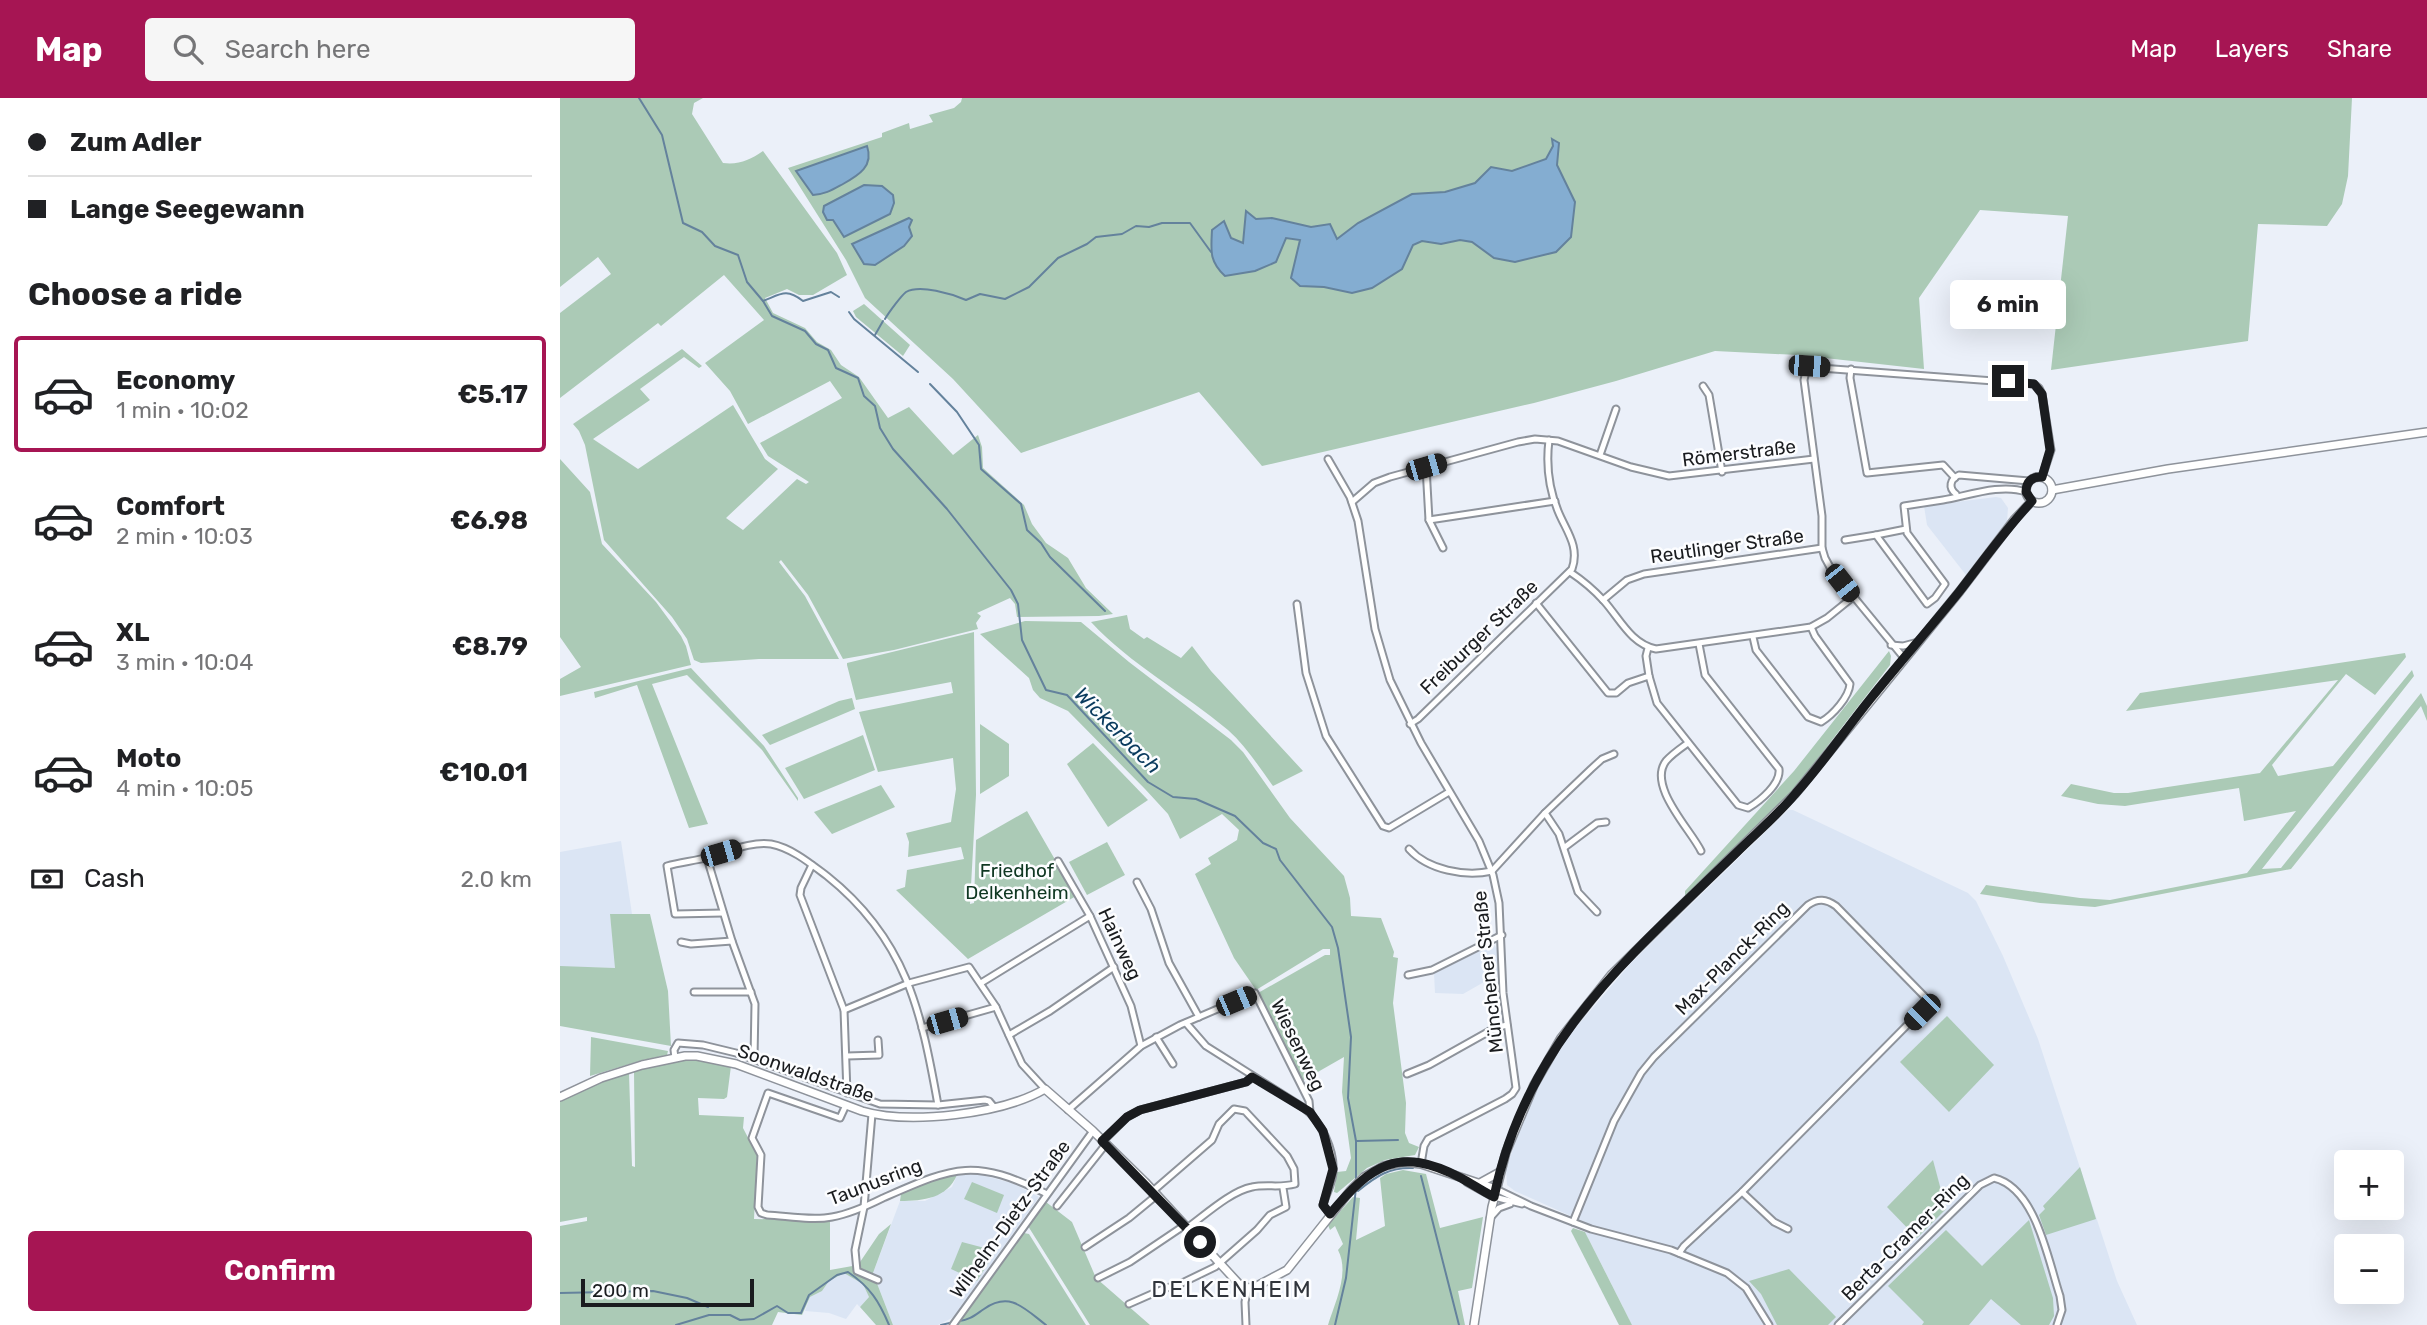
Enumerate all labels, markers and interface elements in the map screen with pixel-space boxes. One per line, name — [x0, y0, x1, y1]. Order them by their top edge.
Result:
search box — [145, 18, 635, 81]
text: Map — [35, 30, 103, 69]
icon: search — [169, 30, 207, 68]
text: Search here — [225, 34, 370, 65]
text: Map — [2130, 35, 2177, 63]
text: Layers — [2215, 35, 2289, 63]
text: Share — [2327, 35, 2392, 63]
text: Zum Adler — [70, 127, 202, 158]
text: Lange Seegewann — [70, 194, 305, 225]
text: Choose a ride — [28, 275, 242, 313]
callout: 6 min — [1950, 280, 2066, 328]
text: 6 min — [1977, 290, 2039, 318]
car — [1788, 354, 1831, 378]
icon: car — [32, 363, 95, 426]
text: Economy — [116, 365, 235, 396]
route end — [1992, 365, 2024, 397]
text: €5.17 — [457, 379, 528, 410]
text: 1 min · 10:02 — [116, 396, 249, 424]
street label: Römerstraße — [1681, 435, 1797, 471]
car — [1403, 451, 1450, 483]
icon: car — [32, 489, 95, 552]
text: Comfort — [116, 491, 225, 522]
text: €6.98 — [450, 505, 528, 536]
text: 2 min · 10:03 — [116, 522, 253, 550]
street label: Reutlinger Straße — [1649, 524, 1805, 568]
car — [1821, 560, 1864, 606]
street label: Freiburger Straße — [1415, 575, 1543, 699]
icon: car — [32, 615, 95, 678]
text: XL — [116, 617, 149, 648]
text: €8.79 — [452, 631, 528, 662]
text: 3 min · 10:04 — [116, 648, 254, 676]
water label: Wickerbach — [1069, 681, 1167, 779]
icon: car — [32, 741, 95, 804]
text: Moto — [116, 743, 181, 774]
text: €10.01 — [439, 757, 528, 788]
text: 4 min · 10:05 — [116, 774, 253, 802]
car — [698, 837, 745, 869]
park label: Friedhof Delkenheim — [965, 859, 1069, 904]
icon: cash — [28, 860, 66, 898]
text: Cash — [84, 863, 145, 894]
text: 2.0 km — [461, 865, 532, 893]
street label: Münchener Straße — [1468, 890, 1508, 1054]
street label: Max-Planck-Ring — [1670, 896, 1794, 1020]
street label: Hainweg — [1093, 904, 1147, 984]
car — [1213, 983, 1260, 1019]
car — [1900, 990, 1945, 1034]
street label: Wiesenweg — [1266, 995, 1330, 1095]
car — [924, 1005, 971, 1037]
street label: Soonwaldstraße — [735, 1039, 877, 1107]
street label: Wilhelm-Dietz-Straße — [945, 1136, 1075, 1302]
map controls — [2334, 1150, 2404, 1304]
button: + — [2334, 1150, 2404, 1220]
street label: Taunusring — [825, 1154, 925, 1210]
street label: Berta-Cramer-Ring — [1836, 1168, 1974, 1306]
route start — [1184, 1226, 1216, 1258]
button: Confirm — [28, 1231, 532, 1311]
button: − — [2334, 1234, 2404, 1304]
district label: DELKENHEIM — [1151, 1275, 1313, 1303]
scale bar — [581, 1276, 754, 1308]
text: 200 m — [592, 1279, 649, 1302]

